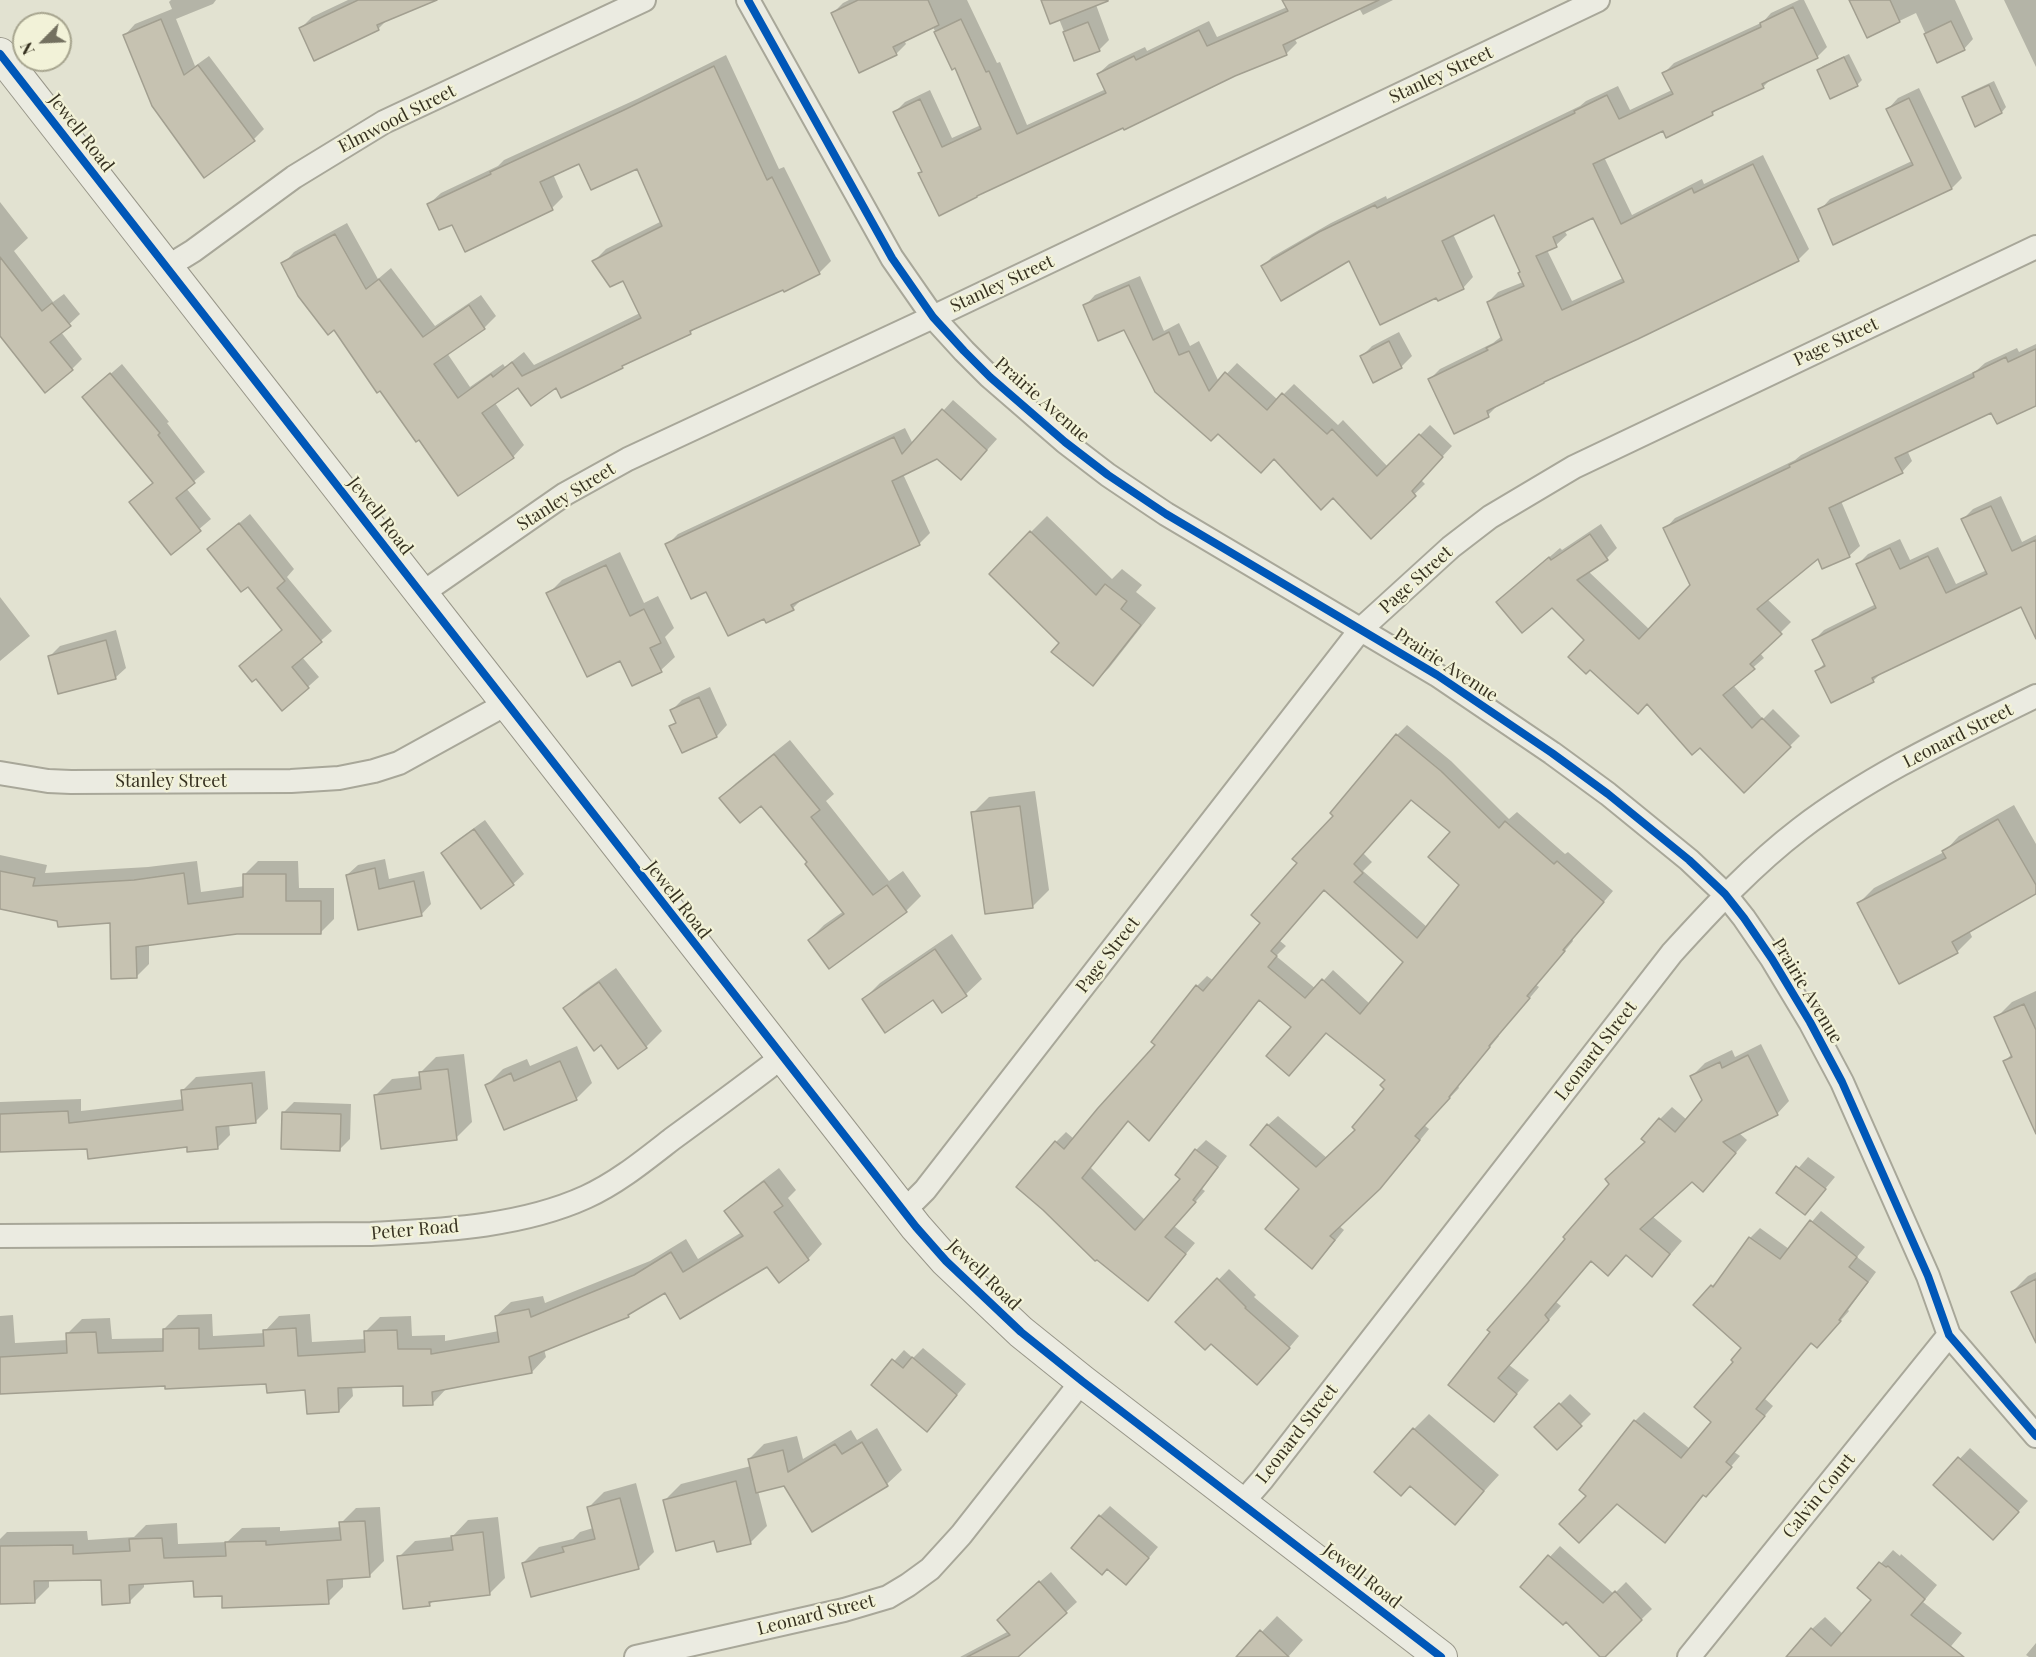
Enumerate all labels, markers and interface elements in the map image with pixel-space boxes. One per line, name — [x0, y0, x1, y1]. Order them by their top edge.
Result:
north arrow — [12, 12, 72, 72]
text: N — [15, 39, 39, 58]
street label: Stanley Street — [1386, 42, 1496, 108]
street label: Elmwood Street — [335, 80, 459, 158]
street label: Jewell Road — [44, 90, 118, 176]
street label: Stanley Street — [947, 251, 1057, 317]
street label: Page Street — [1790, 313, 1882, 371]
street label: Prairie Avenue — [990, 353, 1094, 447]
street label: Stanley Street — [513, 458, 619, 536]
street label: Jewell Road — [343, 473, 417, 559]
street label: Page Street — [1375, 542, 1457, 618]
street label: Prairie Avenue — [1390, 624, 1502, 706]
street label: Leonard Street — [1900, 699, 2016, 773]
street label: Stanley Street — [115, 770, 227, 792]
street label: Jewell Road — [641, 857, 715, 943]
street label: Page Street — [1072, 913, 1144, 997]
street label: Prairie Avenue — [1767, 934, 1847, 1048]
street label: Leonard Street — [1550, 997, 1642, 1105]
street label: Peter Road — [370, 1215, 460, 1245]
street label: Jewell Road — [943, 1235, 1025, 1315]
street label: Leonard Street — [1251, 1380, 1343, 1488]
street label: Calvin Court — [1778, 1449, 1860, 1543]
street label: Jewell Road — [1319, 1539, 1405, 1613]
street label: Leonard Street — [755, 1590, 877, 1640]

